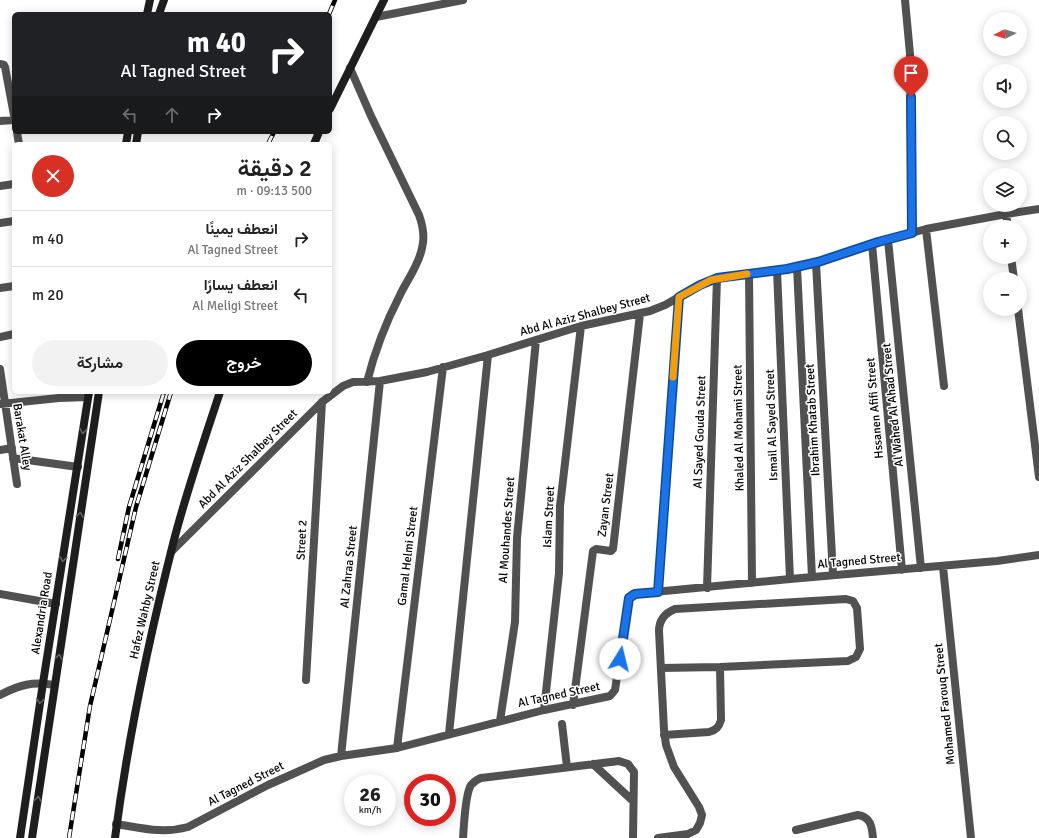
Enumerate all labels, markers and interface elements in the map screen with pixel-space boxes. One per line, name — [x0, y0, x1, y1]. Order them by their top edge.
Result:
north arrow — [983, 12, 1027, 56]
map controls — [983, 12, 1027, 316]
text: 40 m — [187, 26, 246, 60]
icon: right — [260, 28, 312, 80]
pin — [894, 56, 928, 97]
text: Al Tagned Street — [121, 60, 246, 82]
icon: arrive — [900, 62, 922, 84]
button: sound — [983, 64, 1027, 108]
icon: left — [119, 104, 141, 126]
icon: ahead — [161, 104, 183, 126]
icon: right — [203, 104, 225, 126]
button: search — [983, 116, 1027, 160]
text: 2 دقيقة — [237, 153, 312, 183]
button: close — [32, 155, 74, 197]
button: layers — [983, 168, 1027, 212]
text: 500 m · 09:13 — [236, 183, 312, 199]
text: انعطف يمينًا — [206, 220, 278, 238]
button: + — [983, 220, 1027, 264]
icon: right — [290, 228, 312, 250]
text: 40 m — [32, 230, 63, 248]
text: Al Tagned Street — [187, 242, 278, 258]
button: − — [983, 272, 1027, 316]
text: انعطف يسارًا — [204, 276, 278, 294]
icon: left — [290, 284, 312, 306]
text: 20 m — [32, 286, 63, 304]
street label: Abd Al Aziz Shalbey Street — [518, 290, 652, 340]
text: Al Meligi Street — [192, 298, 278, 314]
button: مشاركة — [32, 340, 168, 386]
button: خروج — [176, 340, 312, 386]
street label: Al Wahed Al Ahad Street — [879, 342, 907, 468]
street label: Hssanen Afifi Street — [863, 357, 887, 459]
street label: Ibrahim Khatab Street — [803, 363, 823, 477]
street label: Khaled Al Mohami Street — [730, 364, 748, 492]
street label: Ismail Al Sayed Street — [763, 369, 781, 481]
street label: Al Sayed Gouda Street — [691, 375, 709, 489]
street label: Barakat Alley — [9, 402, 35, 472]
street label: Abd Al Aziz Shalbey Street — [195, 406, 301, 512]
one-way arrow — [79, 427, 88, 434]
street label: Zayan Street — [595, 472, 617, 538]
street label: Al Mouhandes Street — [496, 476, 518, 584]
street label: Islam Street — [540, 486, 558, 548]
street label: Gamal Helmi Street — [394, 505, 422, 607]
one-way arrow — [75, 511, 84, 518]
street label: Street 2 — [293, 519, 311, 561]
street label: Al Zahraa Street — [337, 525, 361, 609]
street label: Al Tagned Street — [817, 550, 901, 572]
one-way arrow — [59, 556, 68, 562]
street label: Hafez Wahby Street — [126, 559, 164, 661]
street label: Alexandria Road — [28, 571, 56, 655]
position arrow — [599, 638, 641, 680]
street label: Mohamed Farouq Street — [931, 642, 959, 766]
one-way arrow — [54, 654, 63, 660]
street label: Al Tagned Street — [517, 679, 601, 711]
one-way arrow — [36, 698, 45, 704]
street label: Al Tagned Street — [205, 758, 287, 810]
speed limit sign: 30 — [404, 774, 456, 826]
text: 26 — [359, 782, 381, 807]
one-way arrow — [33, 796, 42, 802]
text: km/h — [359, 804, 381, 816]

